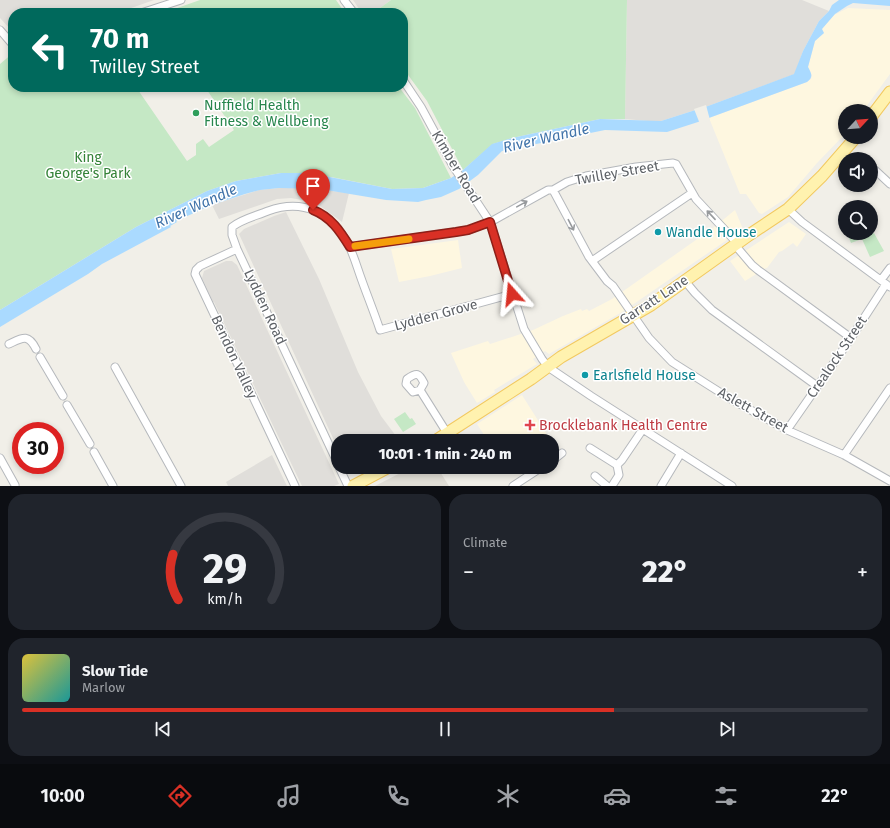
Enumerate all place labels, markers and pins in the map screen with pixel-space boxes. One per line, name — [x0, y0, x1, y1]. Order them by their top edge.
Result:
place label: Nuffield Health Fitness & Wellbeing — [204, 97, 329, 130]
marker: Nuffield Health Fitness & Wellbeing — [191, 108, 201, 118]
pin — [296, 169, 330, 210]
place label: Wandle House — [666, 224, 757, 241]
marker: Wandle House — [653, 227, 663, 237]
place label: Earlsfield House — [593, 367, 696, 384]
marker: Earlsfield House — [580, 370, 590, 380]
place label: Brocklebank Health Centre — [539, 417, 708, 434]
marker: Brocklebank Health Centre — [524, 419, 536, 431]

